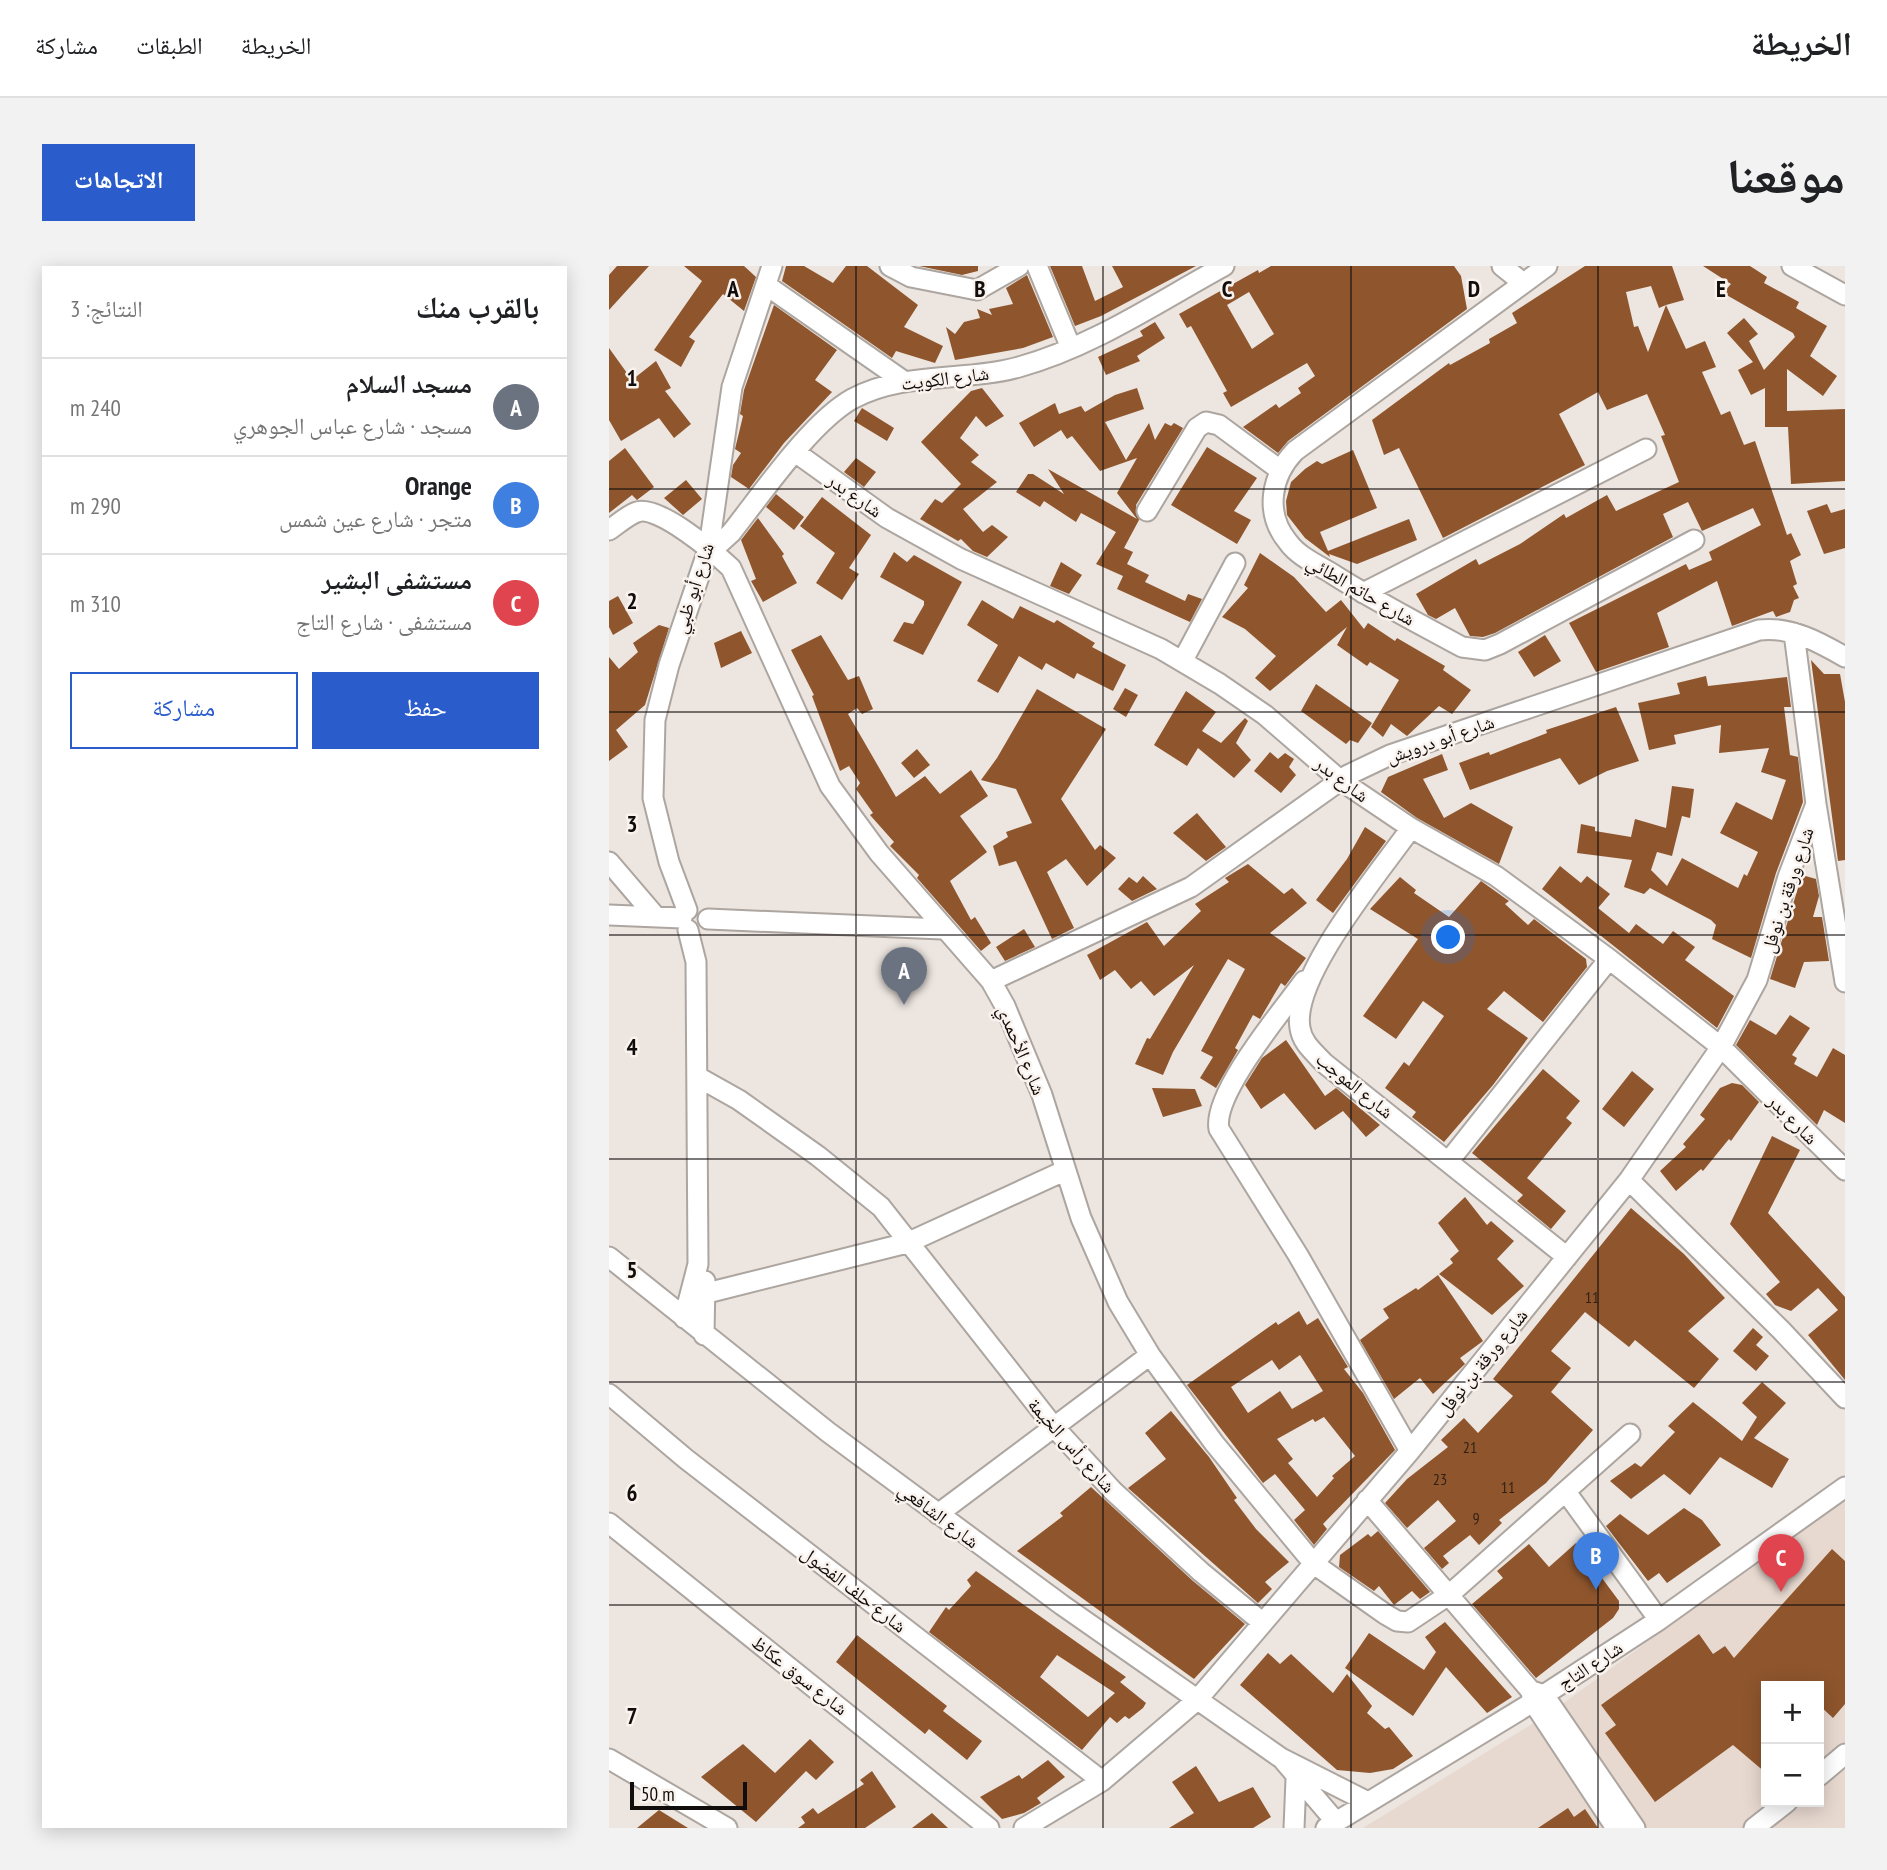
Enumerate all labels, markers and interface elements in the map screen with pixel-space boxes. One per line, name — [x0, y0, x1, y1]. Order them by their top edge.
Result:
text: الخريطة — [1751, 21, 1852, 64]
text: مشاركة — [35, 30, 98, 61]
text: الطبقات — [136, 30, 203, 61]
text: الخريطة — [241, 30, 311, 61]
text: موقعنا — [1727, 143, 1845, 207]
button: الاتجاهات — [42, 144, 195, 221]
text: A — [726, 274, 739, 303]
text: B — [974, 274, 986, 303]
text: C — [1222, 274, 1233, 303]
text: D — [1468, 274, 1480, 303]
text: E — [1716, 274, 1726, 303]
text: بالقرب منك — [416, 287, 539, 326]
text: النتائج: 3 — [70, 294, 143, 323]
street label: شارع الكويت — [900, 361, 990, 395]
text: 1 — [627, 363, 638, 392]
text: مسجد السلام — [346, 367, 472, 400]
text: 240 m — [70, 393, 121, 422]
text: A — [510, 393, 522, 422]
text: مسجد · شارع عباس الجوهري — [233, 411, 472, 440]
street label: شارع بدر — [822, 467, 887, 523]
text: Orange — [405, 469, 472, 502]
text: 290 m — [70, 491, 121, 520]
text: B — [510, 491, 522, 520]
text: متجر · شارع عين شمس — [279, 504, 472, 533]
street label: شارع أبو ظبي — [667, 540, 723, 638]
street label: شارع حاتم الطائي — [1301, 549, 1419, 634]
text: مستشفى البشير — [322, 563, 472, 596]
text: 2 — [627, 586, 638, 615]
text: 310 m — [70, 589, 121, 618]
text: C — [511, 589, 521, 618]
text: مستشفى · شارع التاج — [296, 607, 472, 636]
button: مشاركة — [70, 672, 298, 749]
button: حفظ — [312, 672, 539, 749]
street label: شارع أبو درويش — [1383, 709, 1497, 769]
street label: شارع بدر — [1309, 750, 1374, 807]
text: 3 — [627, 809, 638, 838]
street label: شارع ورقة بن نوفل — [1755, 824, 1819, 956]
your location — [1431, 920, 1465, 954]
pin: A — [881, 947, 927, 1005]
street label: شارع الأحمدي — [989, 1001, 1052, 1100]
text: 4 — [627, 1032, 638, 1061]
street label: شارع الموجب — [1311, 1046, 1399, 1124]
street label: شارع بدر — [1762, 1088, 1823, 1149]
text: 5 — [627, 1255, 638, 1284]
house number: 11 — [1585, 1287, 1599, 1307]
street label: شارع ورقة بن نوفل — [1432, 1304, 1532, 1420]
street label: شارع رأس الخيمة — [1023, 1392, 1121, 1498]
house number: 21 — [1463, 1437, 1477, 1457]
house number: 23 — [1433, 1469, 1447, 1489]
street label: شارع الشافعي — [892, 1477, 984, 1556]
house number: 11 — [1501, 1477, 1515, 1497]
text: 6 — [627, 1478, 638, 1507]
house number: 9 — [1472, 1508, 1480, 1528]
pin: B — [1573, 1532, 1619, 1590]
pin: C — [1758, 1534, 1804, 1592]
street label: شارع حلف الفضول — [796, 1540, 912, 1638]
street label: شارع سوق عكاظ — [747, 1630, 853, 1720]
street label: شارع التاج — [1553, 1635, 1627, 1695]
map controls — [1761, 1681, 1824, 1807]
button: + — [1761, 1681, 1824, 1744]
text: 7 — [627, 1701, 638, 1730]
button: − — [1761, 1744, 1824, 1807]
scale bar — [630, 1779, 747, 1811]
text: 50 m — [641, 1782, 675, 1806]

